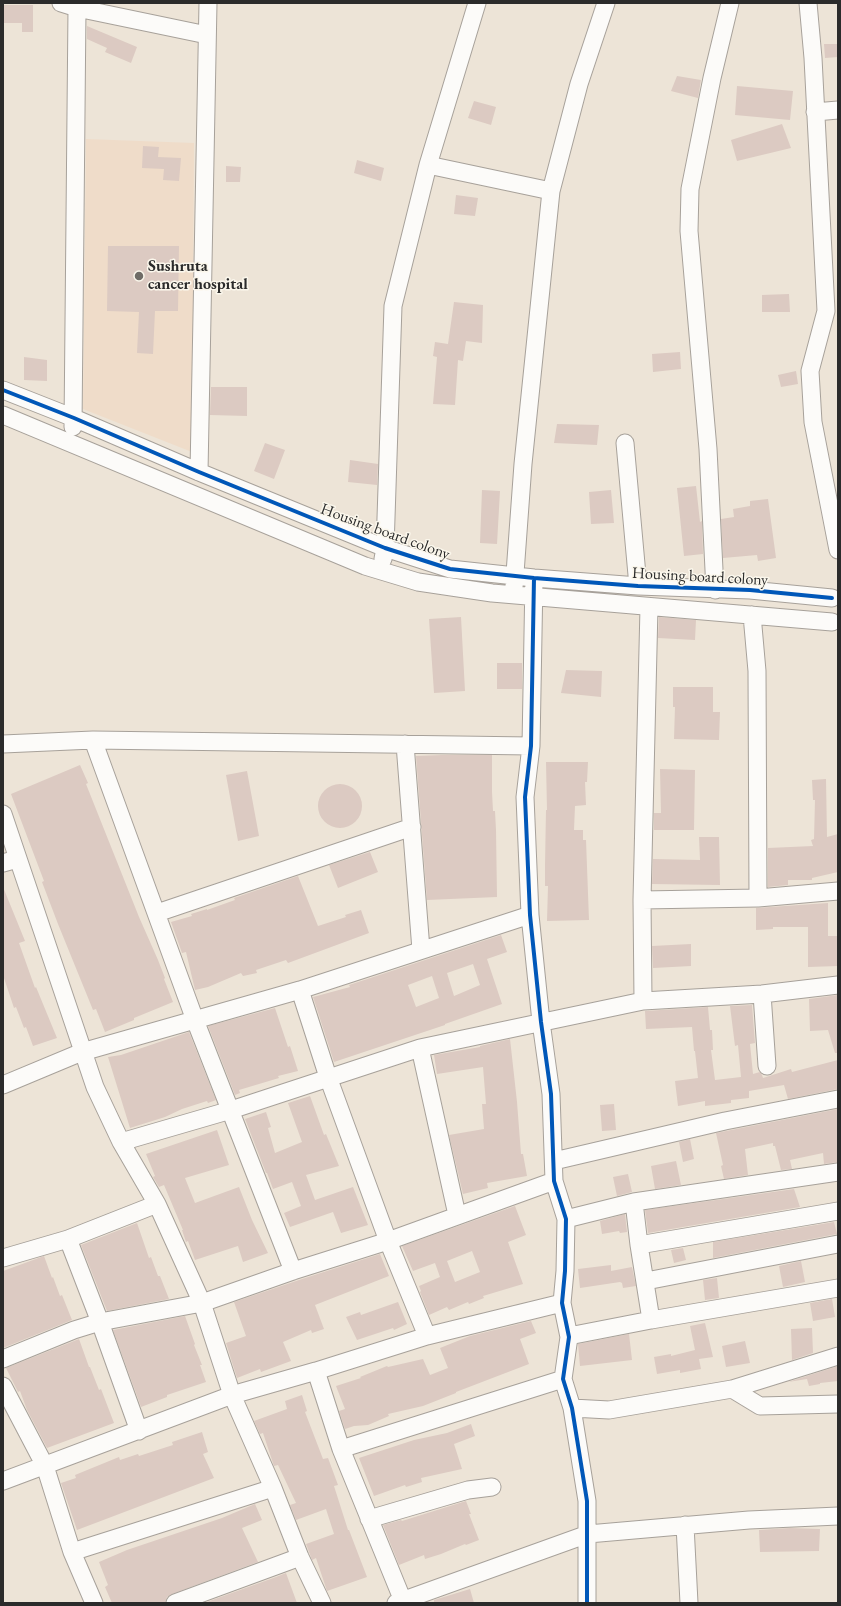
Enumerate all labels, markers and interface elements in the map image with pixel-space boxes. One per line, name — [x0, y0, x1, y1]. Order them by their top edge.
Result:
place label: Sushruta cancer hospital — [148, 257, 248, 295]
marker: Sushruta cancer hospital — [133, 270, 145, 282]
street label: Housing board colony — [318, 500, 452, 564]
street label: Housing board colony — [631, 564, 769, 590]

